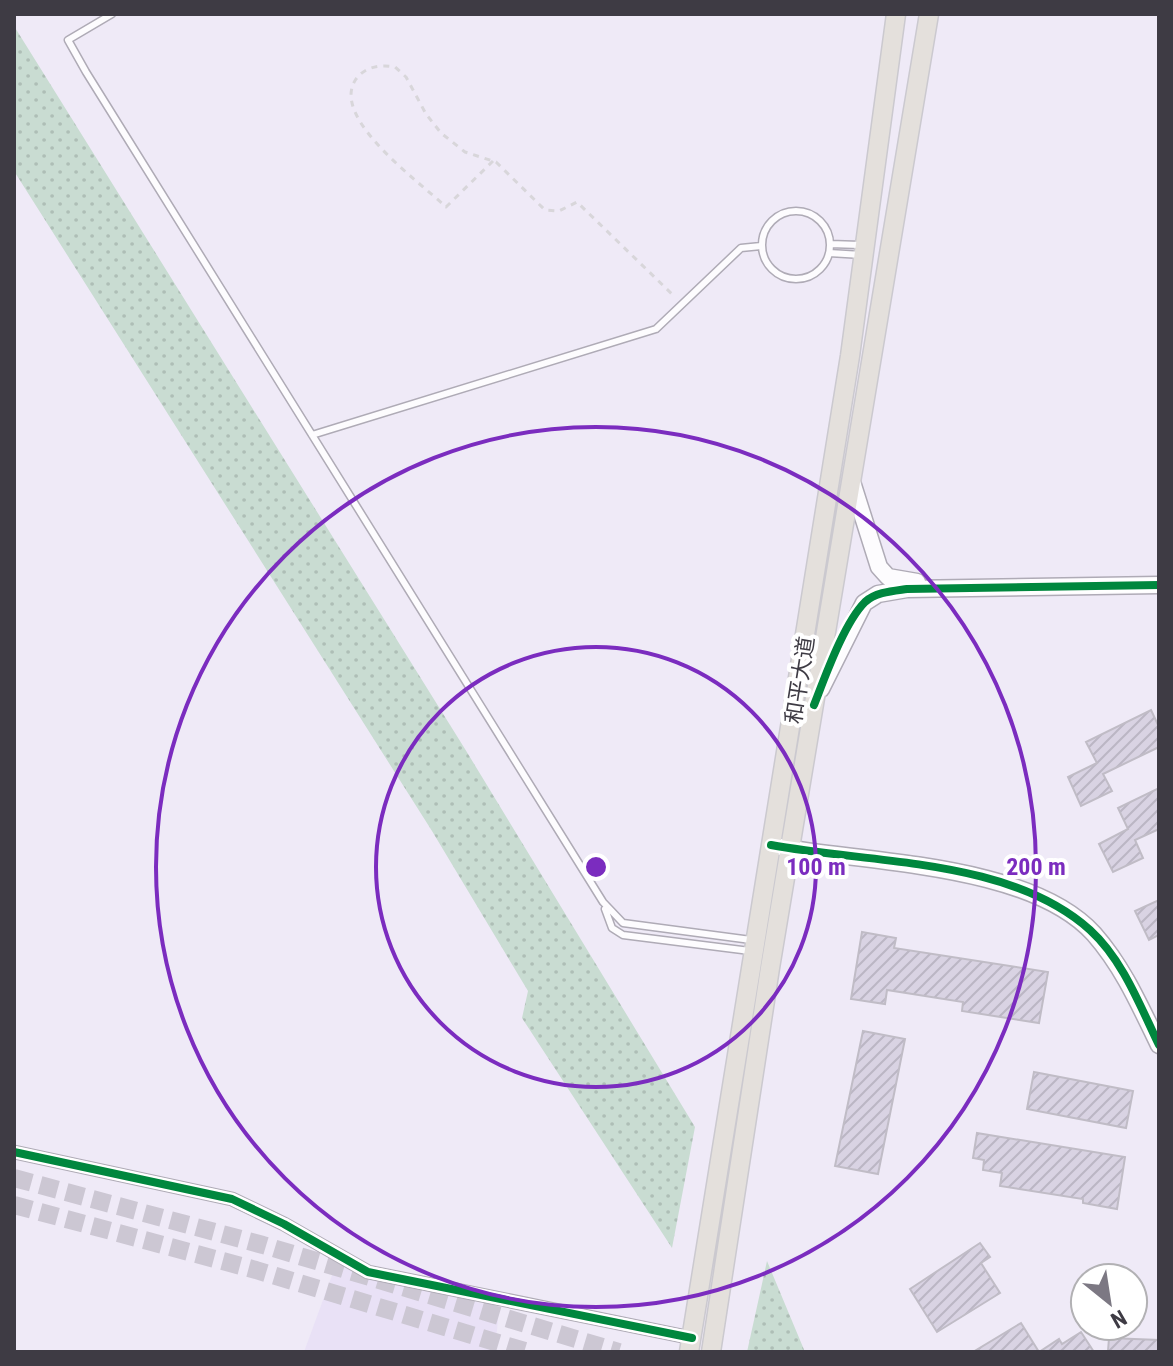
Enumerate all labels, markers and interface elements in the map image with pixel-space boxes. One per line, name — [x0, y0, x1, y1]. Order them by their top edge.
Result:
street label: 和平大道 — [781, 635, 819, 725]
centre of rings — [582, 853, 610, 881]
text: 100 m — [786, 853, 846, 881]
text: 200 m — [1006, 853, 1066, 881]
north arrow — [1069, 1262, 1149, 1342]
text: N — [1107, 1305, 1131, 1333]

